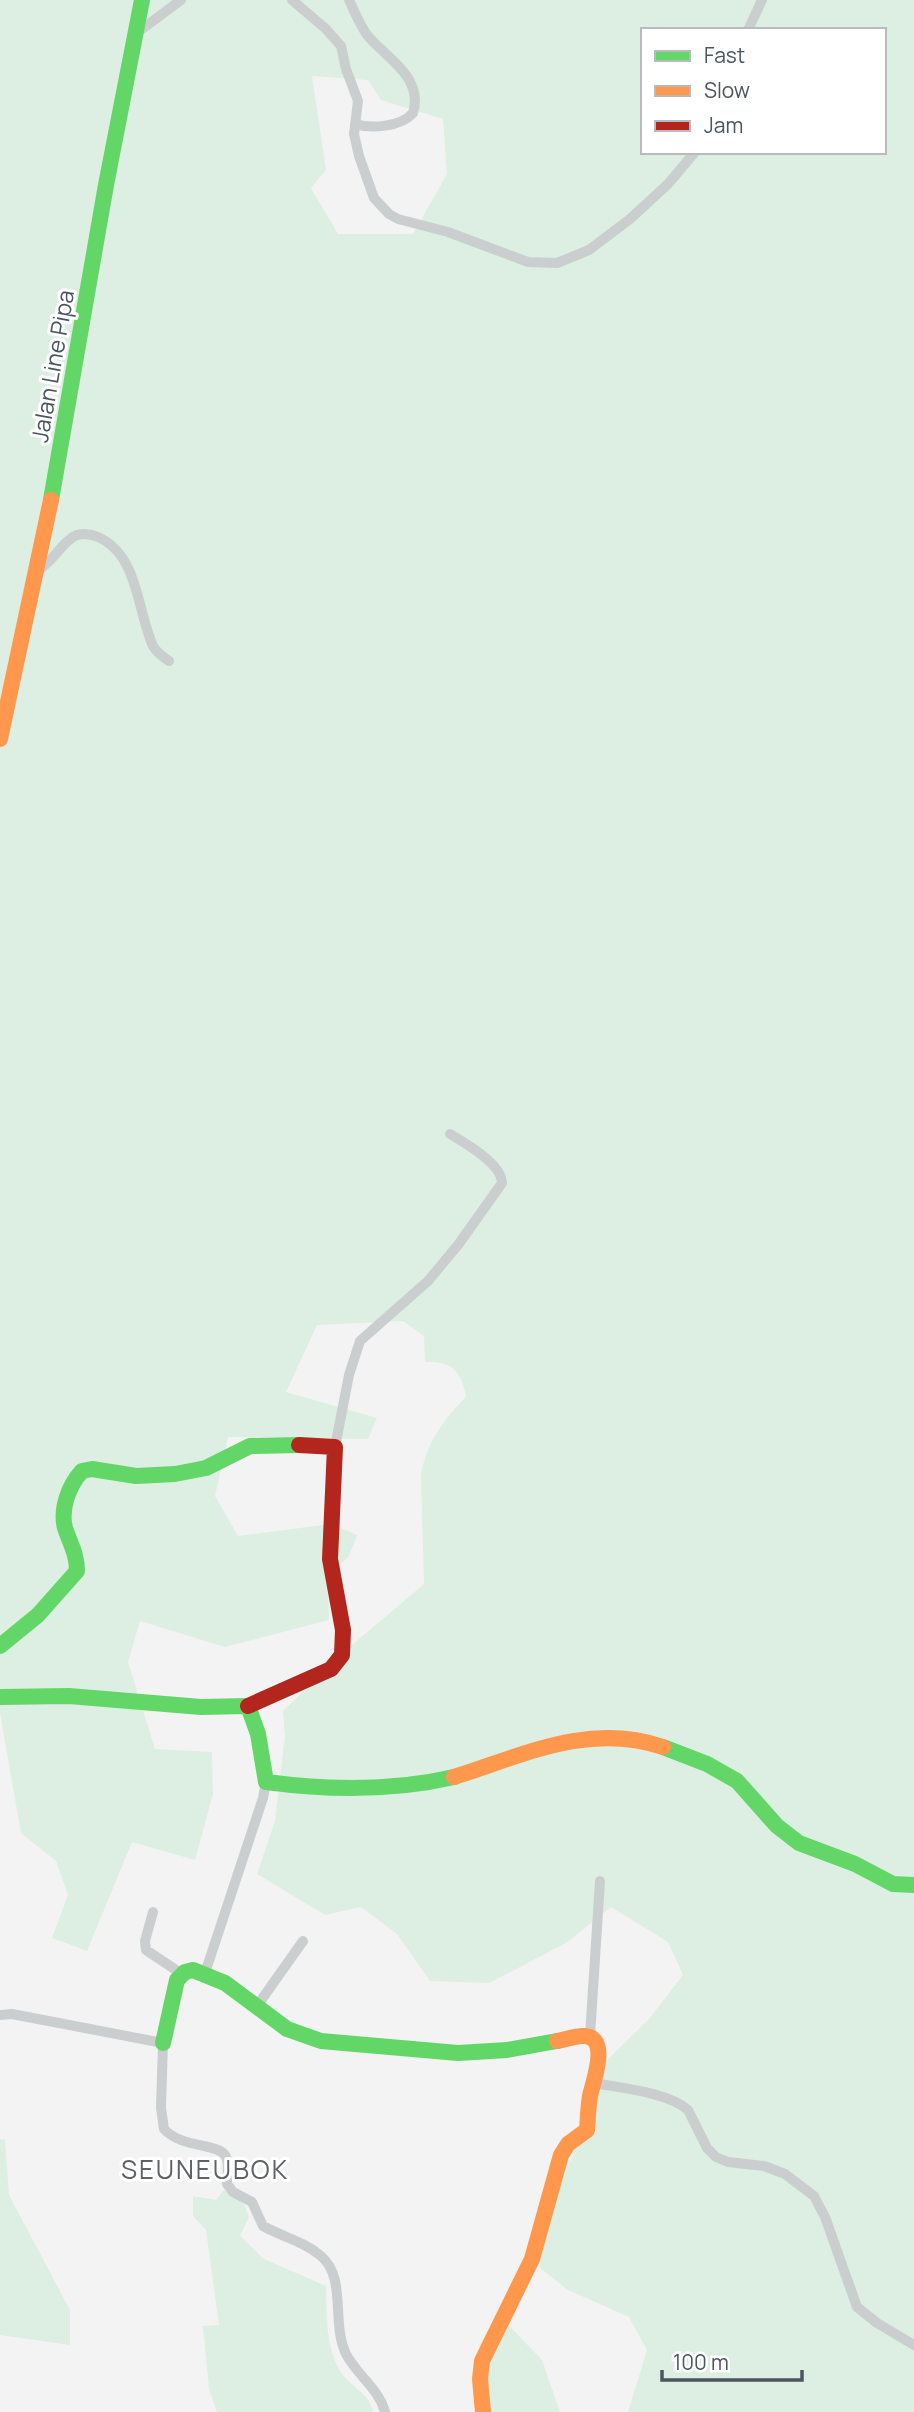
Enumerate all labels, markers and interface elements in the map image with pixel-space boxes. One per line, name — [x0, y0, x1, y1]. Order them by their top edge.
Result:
legend — [641, 28, 886, 154]
text: Fast — [704, 41, 745, 69]
text: Slow — [704, 76, 750, 104]
text: Jam — [704, 111, 743, 139]
street label: Jalan Line Pipa — [23, 287, 81, 445]
district label: SEUNEUBOK — [121, 2151, 289, 2187]
scale bar — [662, 2338, 802, 2382]
text: 100 m — [673, 2348, 729, 2376]

